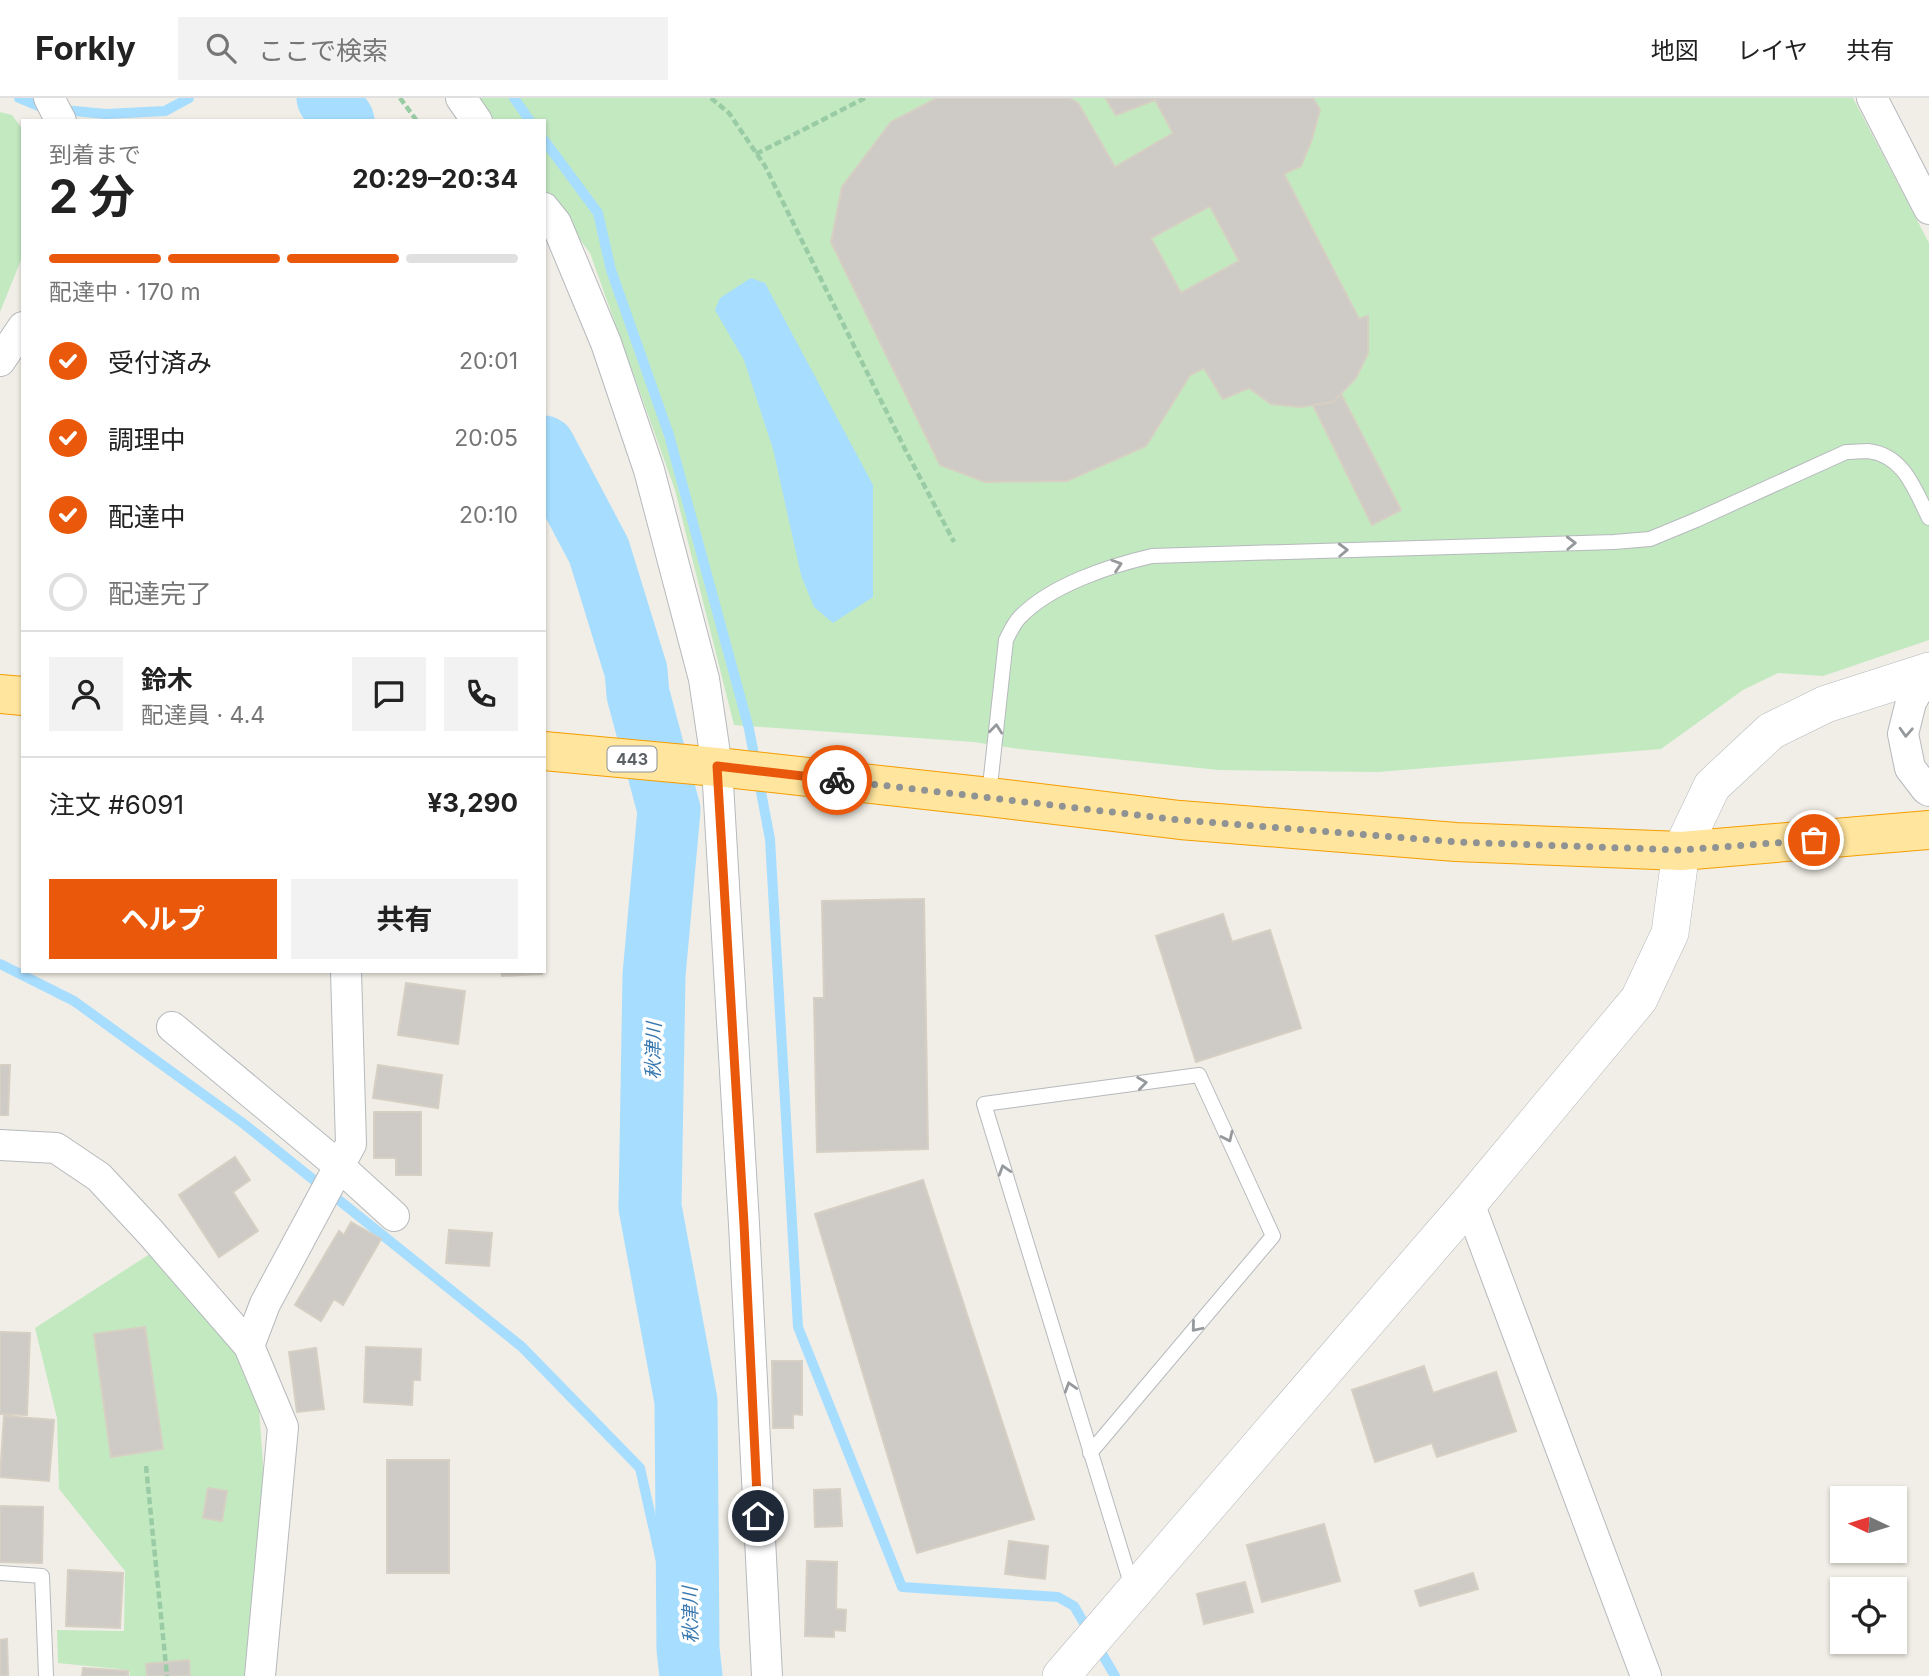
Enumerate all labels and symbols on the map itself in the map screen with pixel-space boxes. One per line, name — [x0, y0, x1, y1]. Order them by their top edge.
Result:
one-way arrow — [1566, 535, 1576, 551]
one-way arrow — [1338, 542, 1349, 558]
one-way arrow — [1110, 559, 1123, 573]
one-way arrow — [988, 723, 1003, 734]
one-way arrow — [1899, 727, 1914, 738]
courier — [802, 745, 872, 815]
road number: 443 — [608, 746, 656, 772]
pin — [1784, 810, 1844, 870]
water label: 秋津川 — [642, 1020, 666, 1080]
one-way arrow — [1136, 1076, 1148, 1091]
one-way arrow — [1220, 1130, 1234, 1142]
one-way arrow — [998, 1164, 1013, 1176]
one-way arrow — [1192, 1318, 1204, 1331]
one-way arrow — [1063, 1382, 1078, 1394]
pin — [728, 1486, 788, 1546]
north arrow — [1830, 1486, 1908, 1563]
water label: 秋津川 — [678, 1584, 702, 1644]

